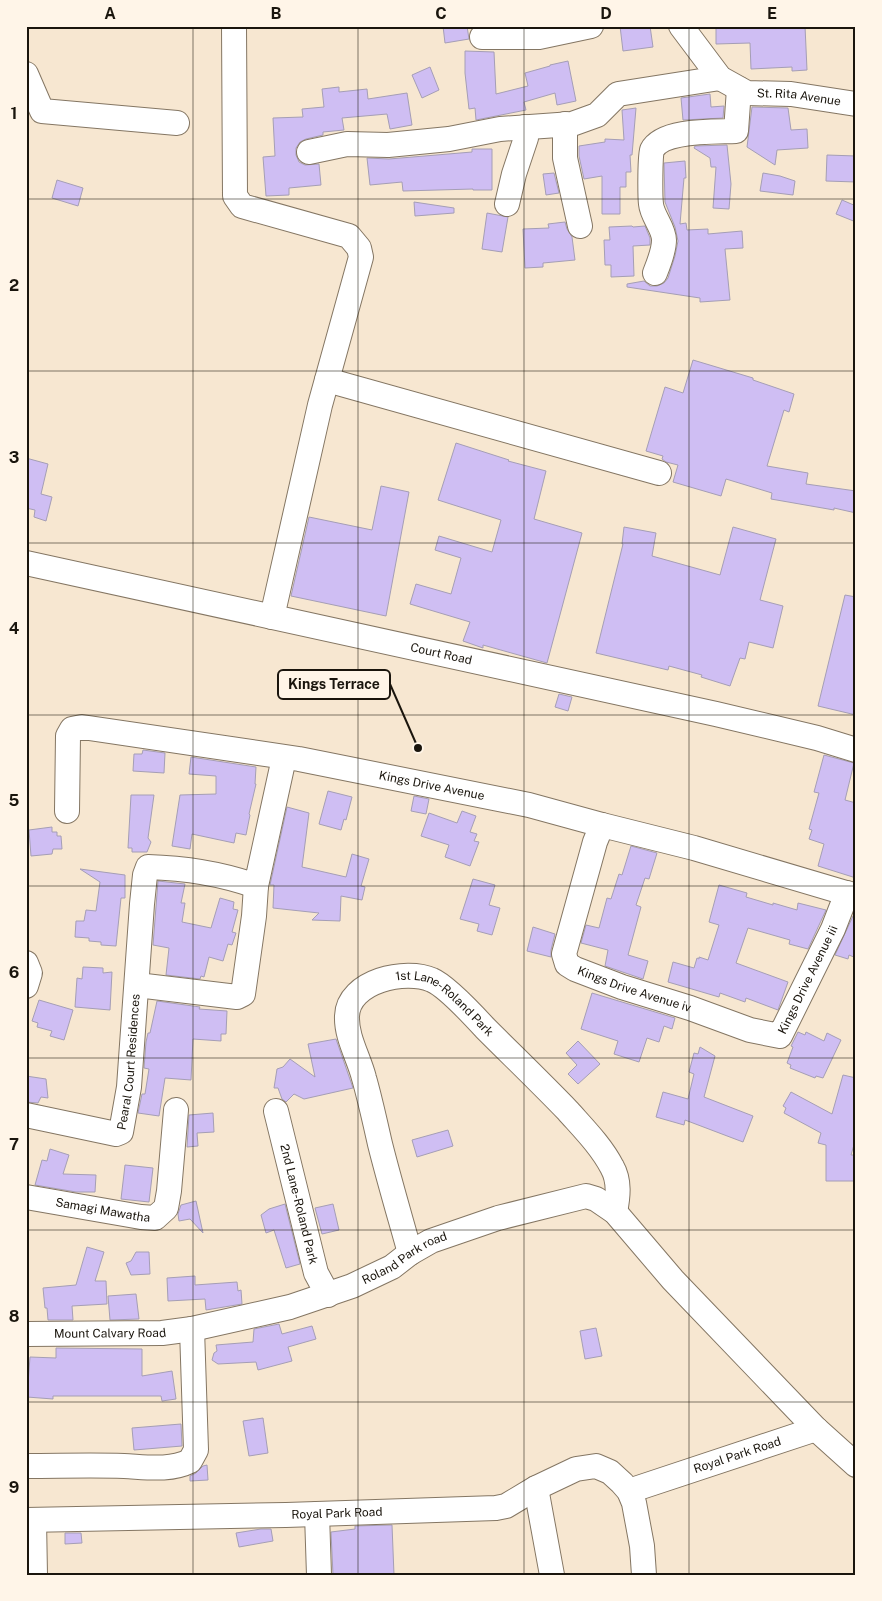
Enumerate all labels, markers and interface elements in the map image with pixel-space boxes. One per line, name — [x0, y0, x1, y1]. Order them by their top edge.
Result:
text: A — [104, 4, 116, 23]
text: B — [271, 4, 282, 23]
text: C — [435, 4, 447, 23]
text: D — [600, 4, 612, 23]
text: E — [767, 4, 777, 23]
street label: St. Rita Avenue — [757, 86, 842, 109]
text: 1 — [11, 104, 17, 123]
text: 2 — [9, 276, 19, 295]
text: 3 — [9, 448, 19, 467]
text: 4 — [9, 619, 20, 638]
street label: Court Road — [409, 640, 473, 667]
callout: Kings Terrace — [278, 670, 390, 699]
text: Kings Terrace — [288, 676, 380, 692]
street label: Kings Drive Avenue — [378, 768, 486, 803]
text: 5 — [9, 791, 20, 810]
street label: Kings Drive Avenue iii — [775, 924, 841, 1036]
text: 6 — [9, 963, 19, 982]
street label: Kings Drive Avenue iv — [575, 964, 693, 1015]
street label: 1st Lane-Roland Park — [395, 969, 496, 1039]
street label: Pearal Court Residences — [114, 993, 143, 1131]
text: 7 — [9, 1135, 19, 1154]
street label: 2nd Lane-Roland Park — [277, 1143, 321, 1266]
street label: Samagi Mawatha — [54, 1195, 151, 1225]
street label: Roland Park road — [360, 1229, 449, 1287]
text: 8 — [9, 1307, 20, 1326]
street label: Mount Calvary Road — [54, 1326, 167, 1341]
street label: Royal Park Road — [692, 1434, 783, 1476]
text: 9 — [9, 1478, 19, 1497]
street label: Royal Park Road — [291, 1505, 383, 1522]

